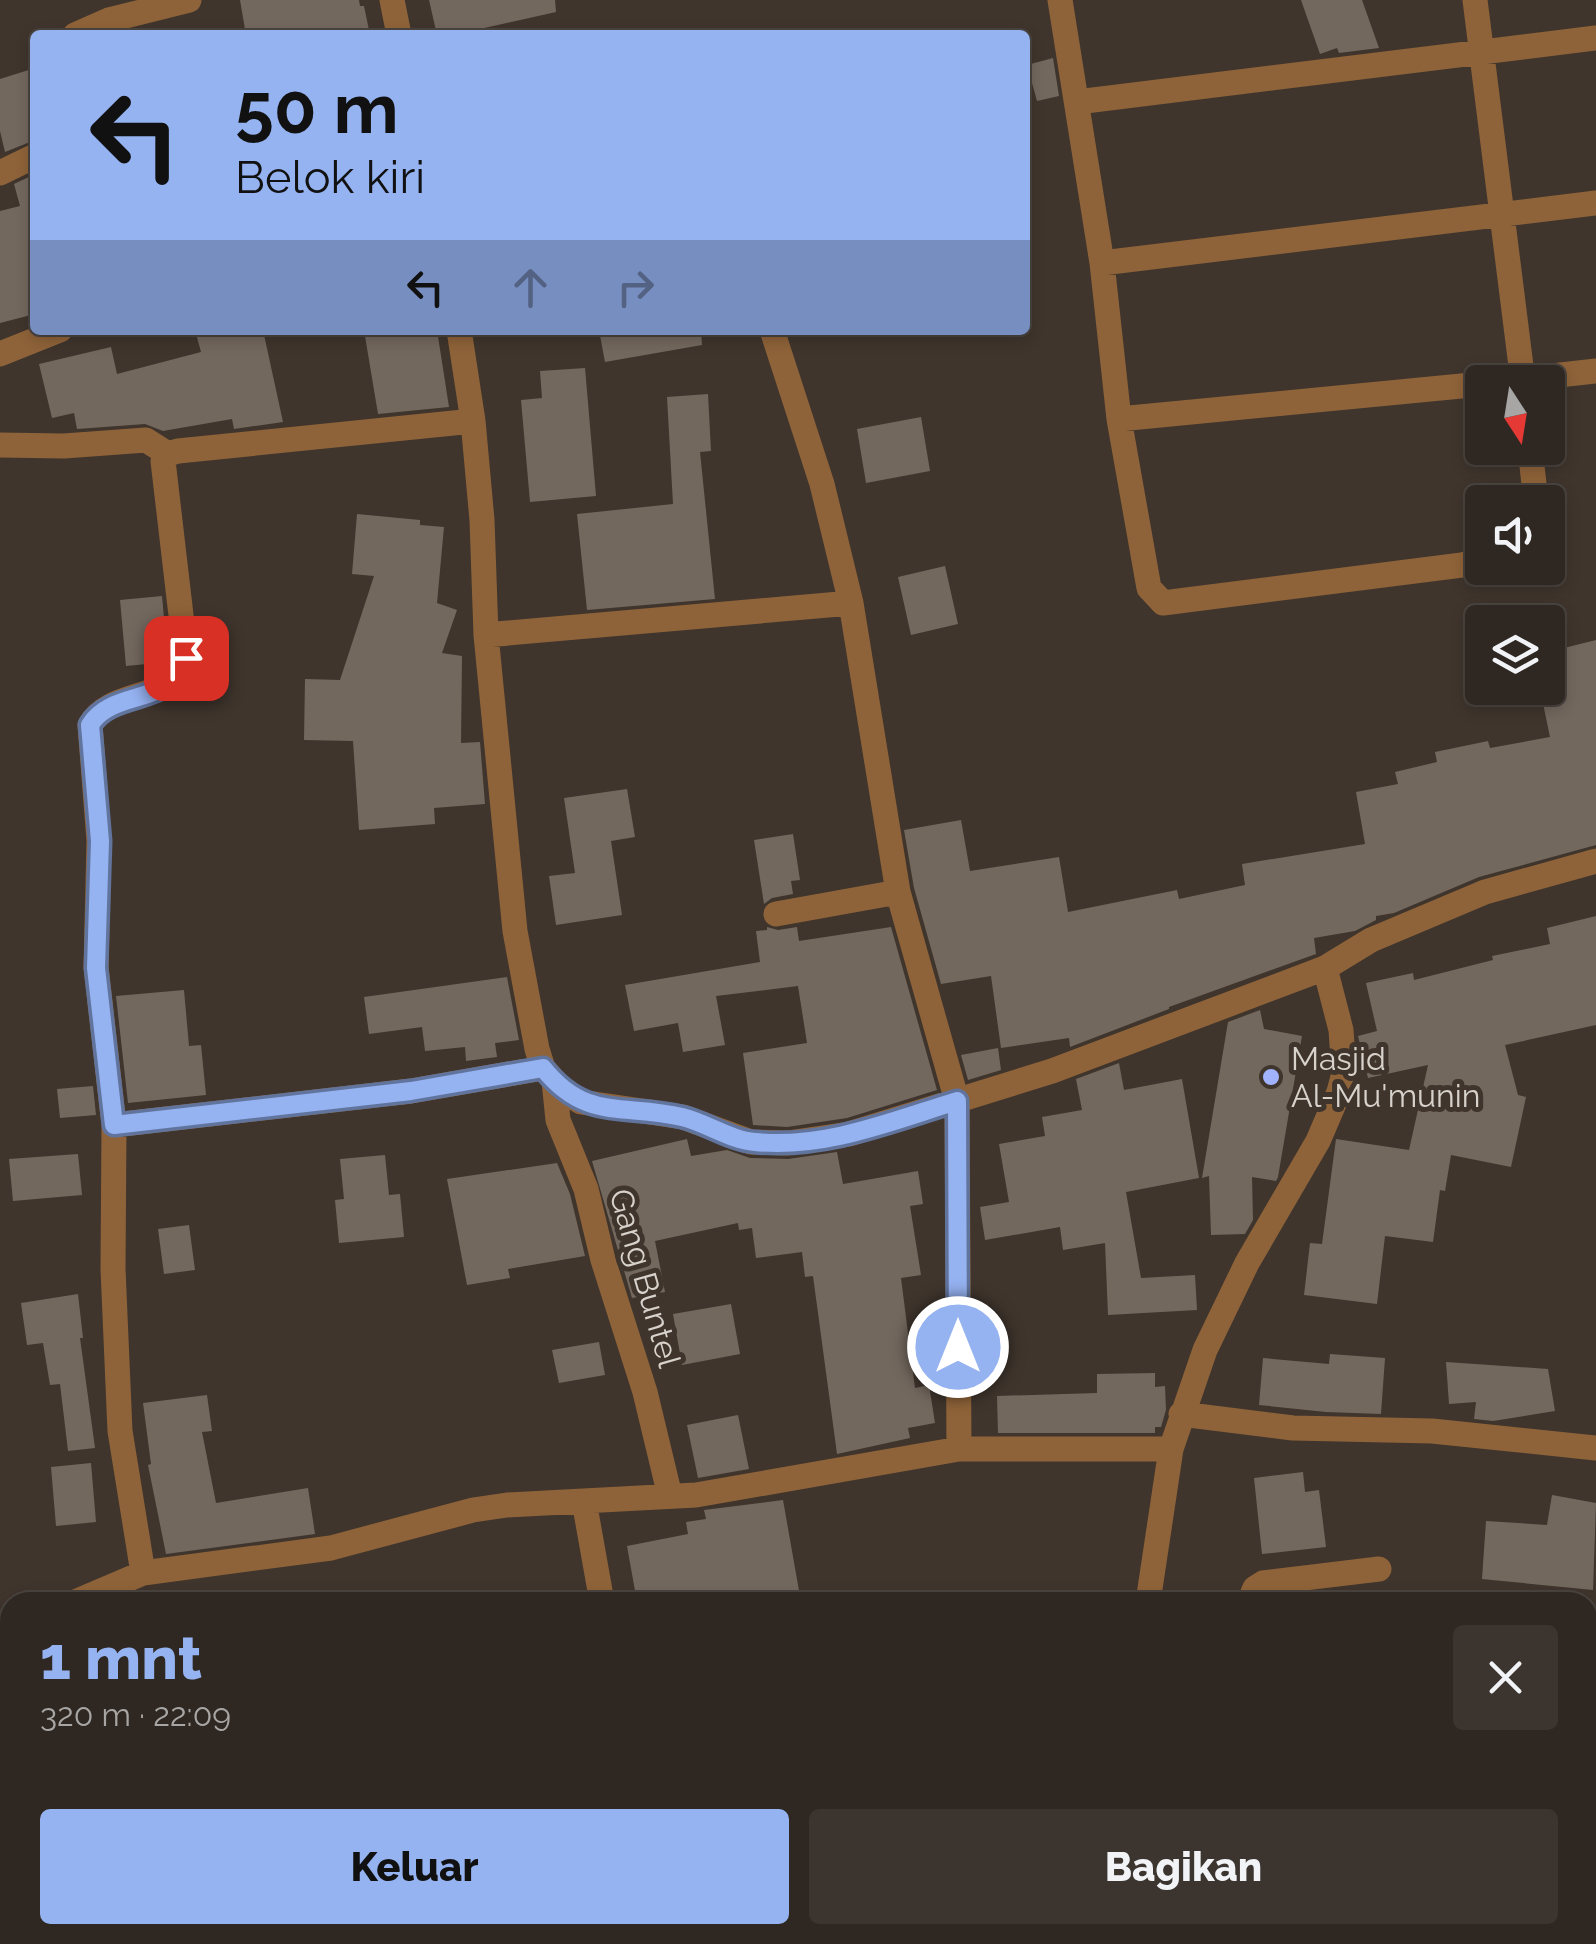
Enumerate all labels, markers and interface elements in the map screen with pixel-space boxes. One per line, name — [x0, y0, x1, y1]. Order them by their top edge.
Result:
text: 50 m — [235, 67, 399, 149]
icon: left — [70, 70, 200, 200]
text: Belok kiri — [235, 151, 425, 204]
icon: left — [398, 260, 453, 315]
icon: ahead — [503, 260, 558, 315]
icon: right — [608, 260, 663, 315]
north arrow — [1465, 365, 1565, 465]
map controls — [1465, 365, 1565, 705]
button: sound — [1465, 485, 1565, 585]
button: layers — [1465, 605, 1565, 705]
pin — [144, 616, 229, 701]
icon: arrive — [159, 631, 214, 686]
place label: Masjid Al-Mu'munin — [1291, 1040, 1480, 1114]
marker: Masjid Al-Mu'munin — [1260, 1066, 1282, 1088]
street label: Gang Buntel — [602, 1184, 689, 1372]
position arrow — [906, 1295, 1010, 1399]
text: 1 mnt — [40, 1623, 202, 1693]
button: close — [1453, 1625, 1558, 1730]
text: 320 m · 22:09 — [40, 1696, 231, 1733]
button: Keluar — [40, 1809, 789, 1924]
button: Bagikan — [809, 1809, 1558, 1924]

